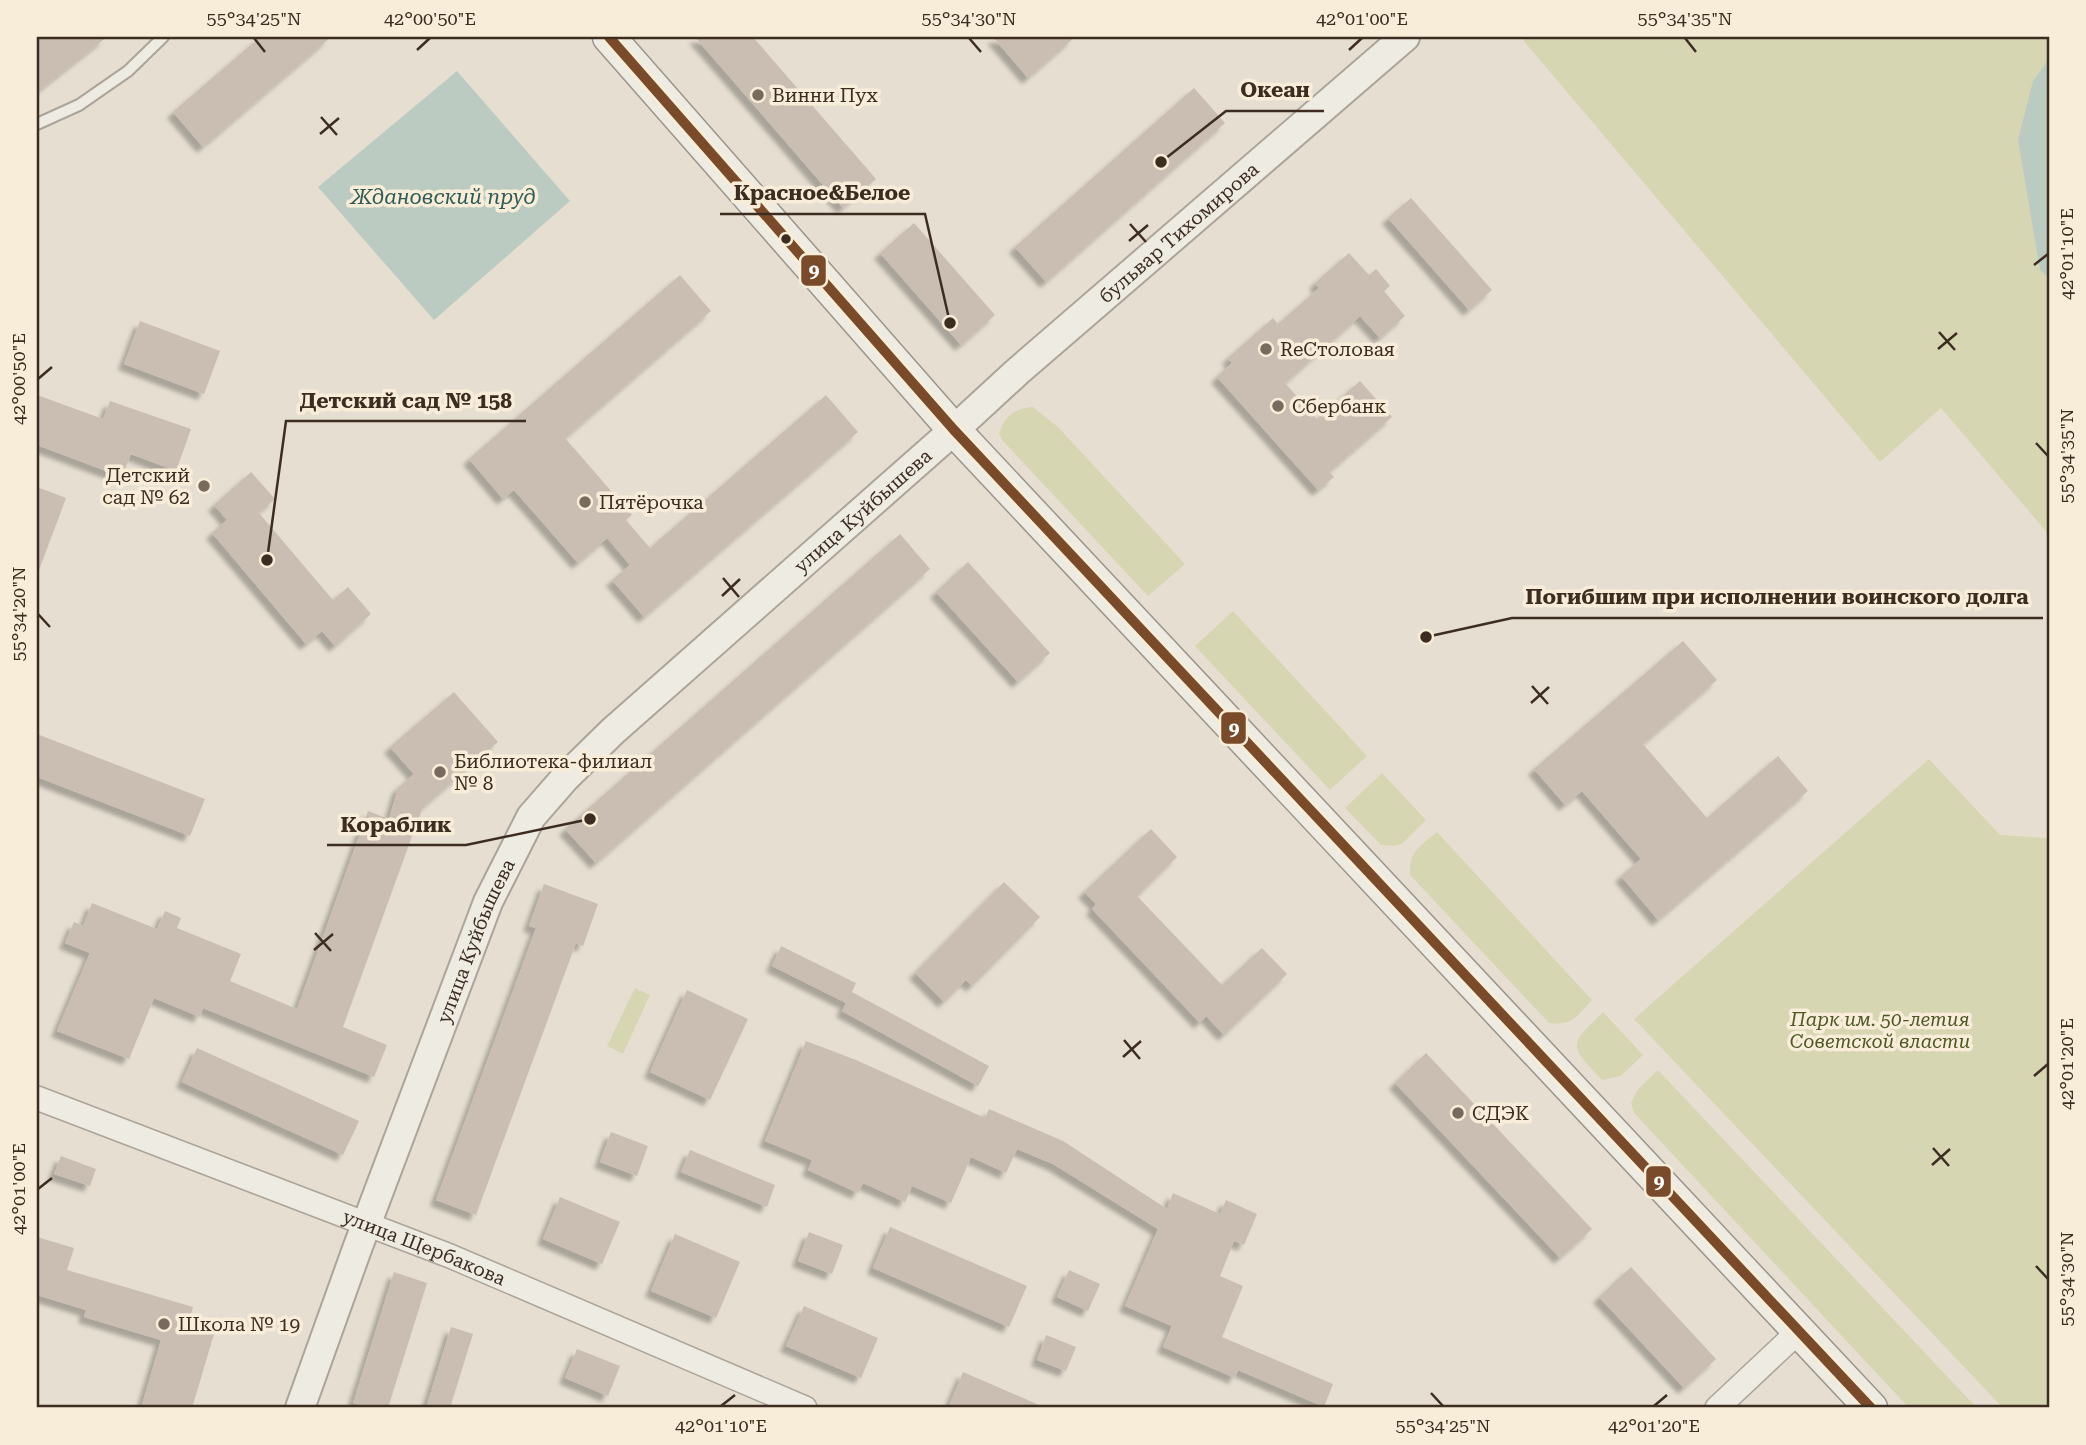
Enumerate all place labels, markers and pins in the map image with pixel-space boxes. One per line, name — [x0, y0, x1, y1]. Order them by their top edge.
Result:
callout: Океан — [1226, 69, 1324, 111]
place label: Винни Пух — [772, 84, 878, 107]
marker: Винни Пух — [750, 87, 766, 103]
callout: Красное&Белое — [720, 172, 925, 214]
unlabelled marker — [779, 232, 793, 246]
place label: ReСтоловая — [1280, 338, 1395, 361]
marker: ReСтоловая — [1258, 341, 1274, 357]
callout: Детский сад № 158 — [286, 379, 526, 421]
place label: Сбербанк — [1292, 395, 1386, 418]
marker: Сбербанк — [1270, 398, 1286, 414]
place label: Детский сад № 62 — [102, 464, 190, 509]
marker: Детский сад № 62 — [196, 478, 212, 494]
place label: Пятёрочка — [599, 491, 704, 514]
marker: Пятёрочка — [577, 494, 593, 510]
callout: Погибшим при исполнении воинского долга — [1512, 576, 2043, 618]
place label: Библиотека-филиал № 8 — [454, 750, 652, 795]
marker: Библиотека-филиал № 8 — [432, 764, 448, 780]
callout: Кораблик — [327, 803, 466, 845]
place label: СДЭК — [1472, 1102, 1529, 1125]
marker: СДЭК — [1450, 1105, 1466, 1121]
place label: Школа № 19 — [178, 1313, 300, 1336]
marker: Школа № 19 — [156, 1316, 172, 1332]

